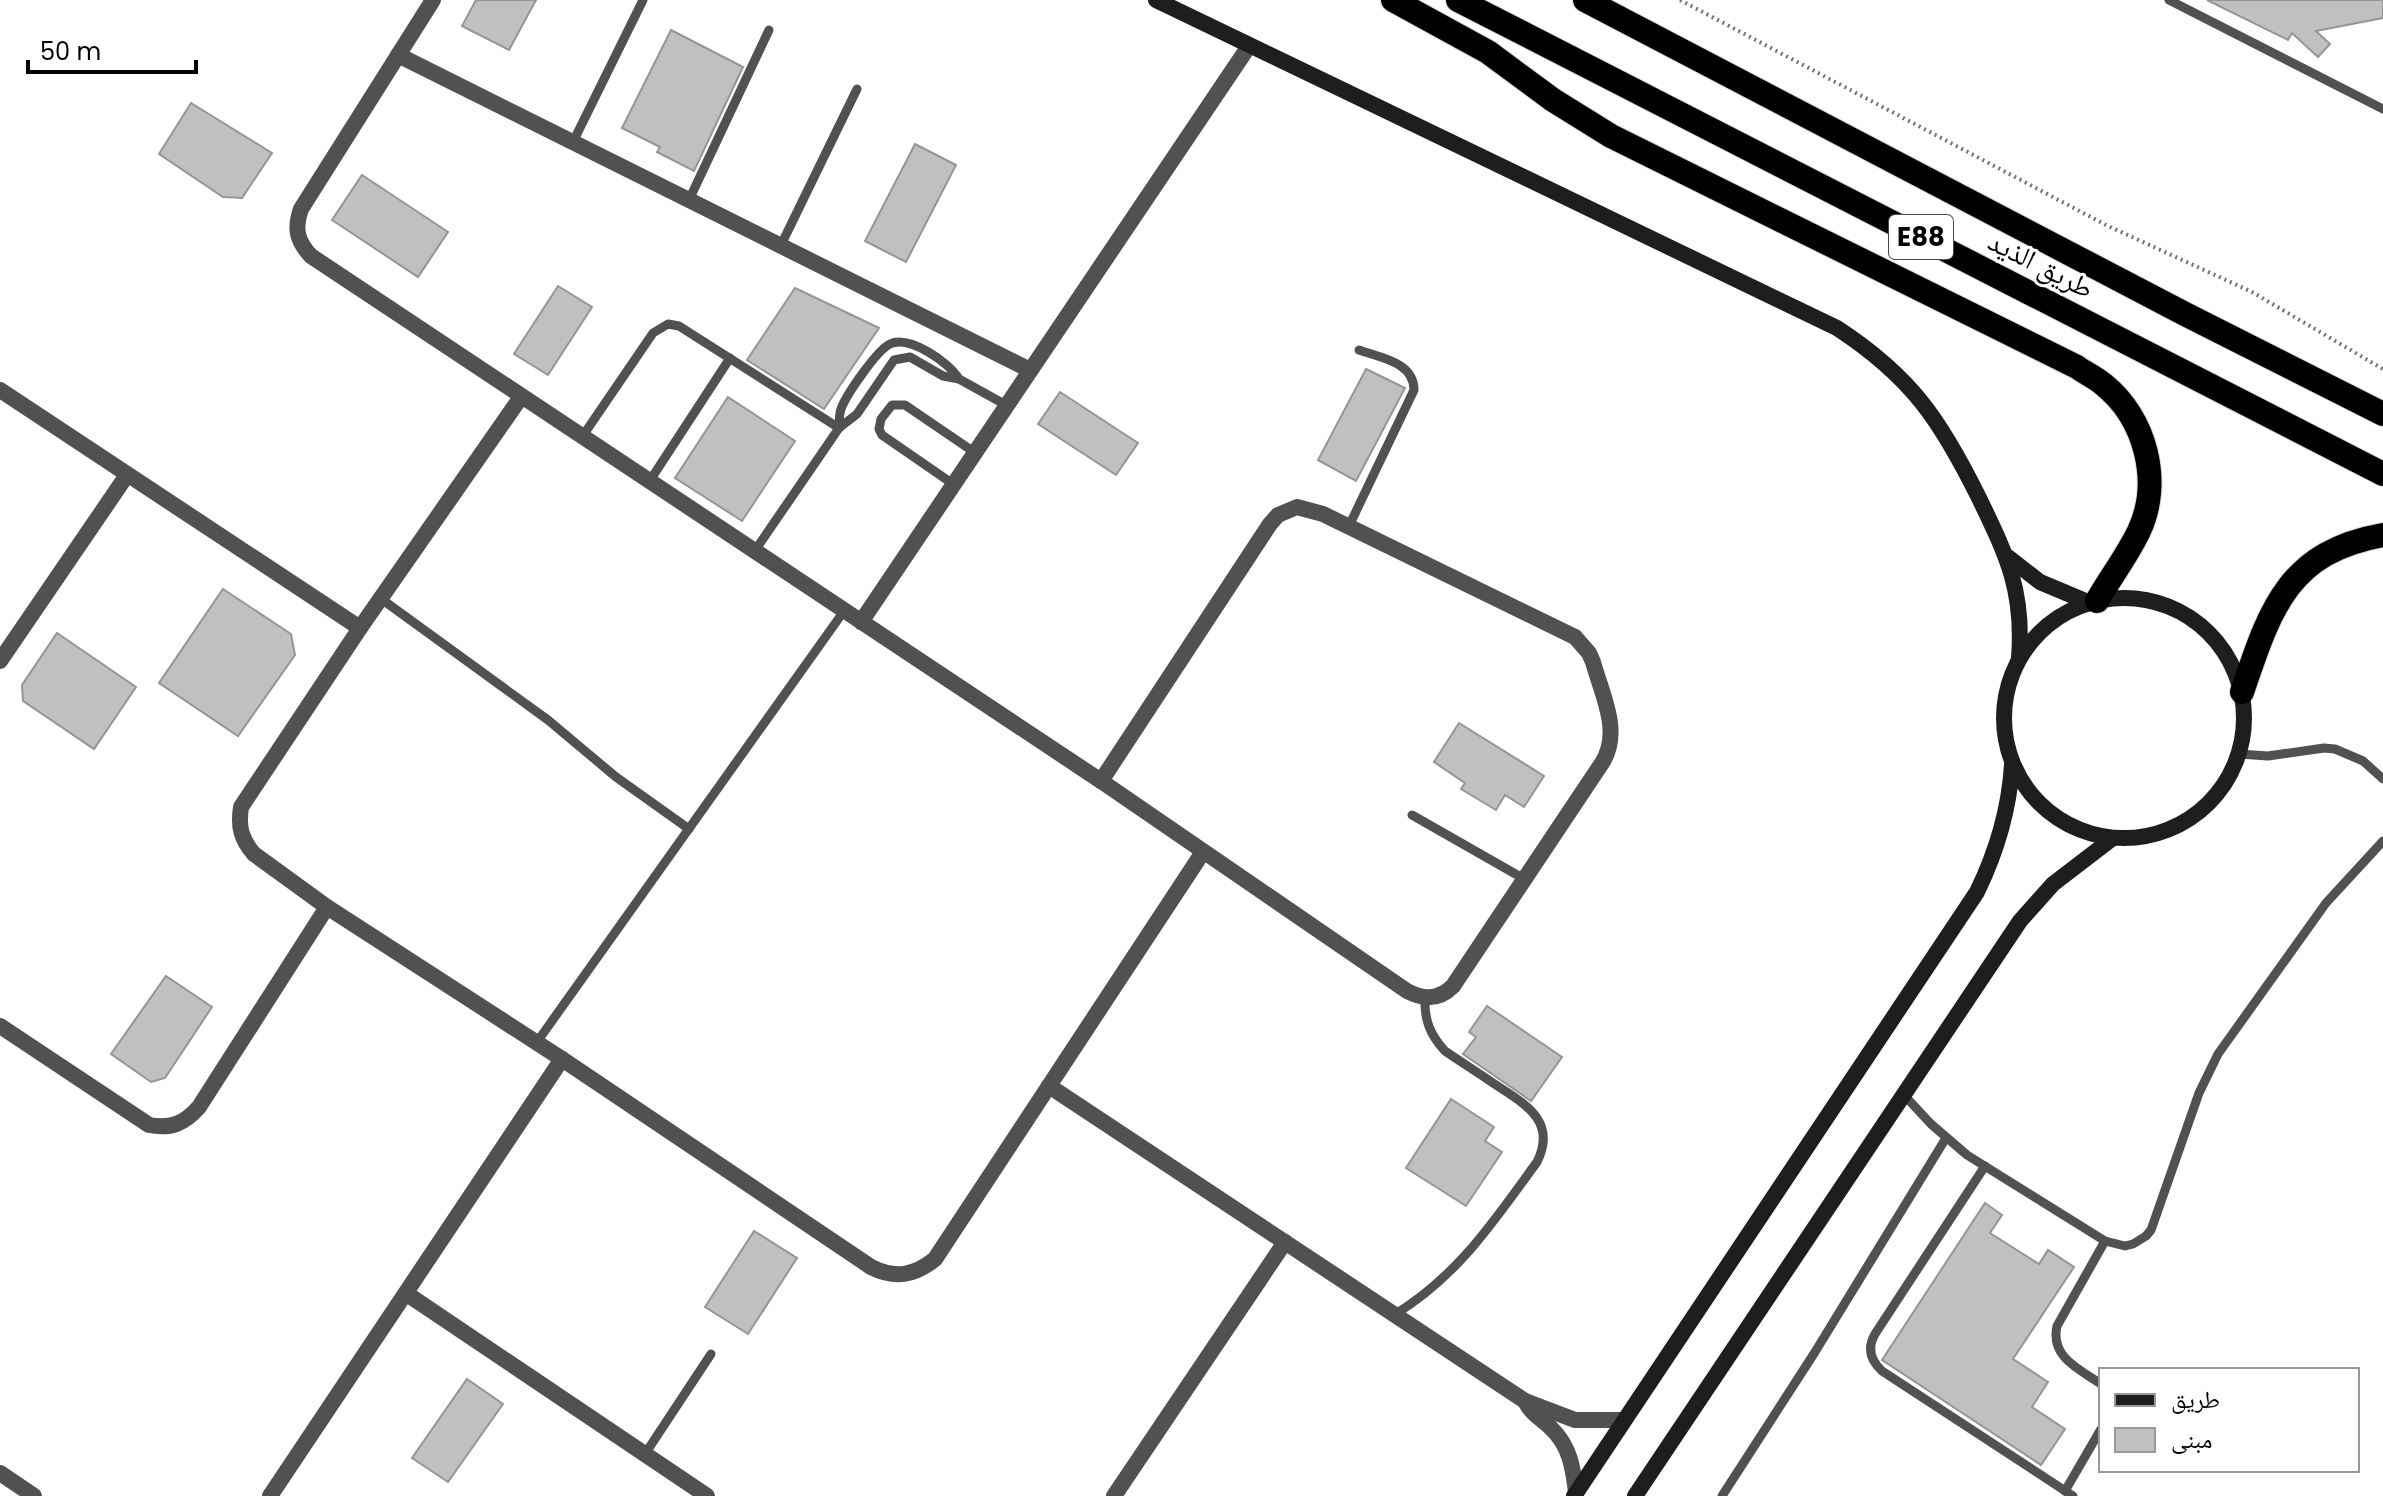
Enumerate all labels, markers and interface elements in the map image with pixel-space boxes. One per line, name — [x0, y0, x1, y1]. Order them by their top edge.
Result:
scale bar — [28, 24, 196, 74]
text: 50 m — [40, 35, 101, 68]
road number: E88 — [1889, 215, 1953, 259]
street label: طريق الذيد — [1982, 222, 2100, 308]
legend — [2099, 1368, 2359, 1472]
text: طريق — [2171, 1383, 2220, 1416]
text: مبنى — [2171, 1423, 2212, 1456]

